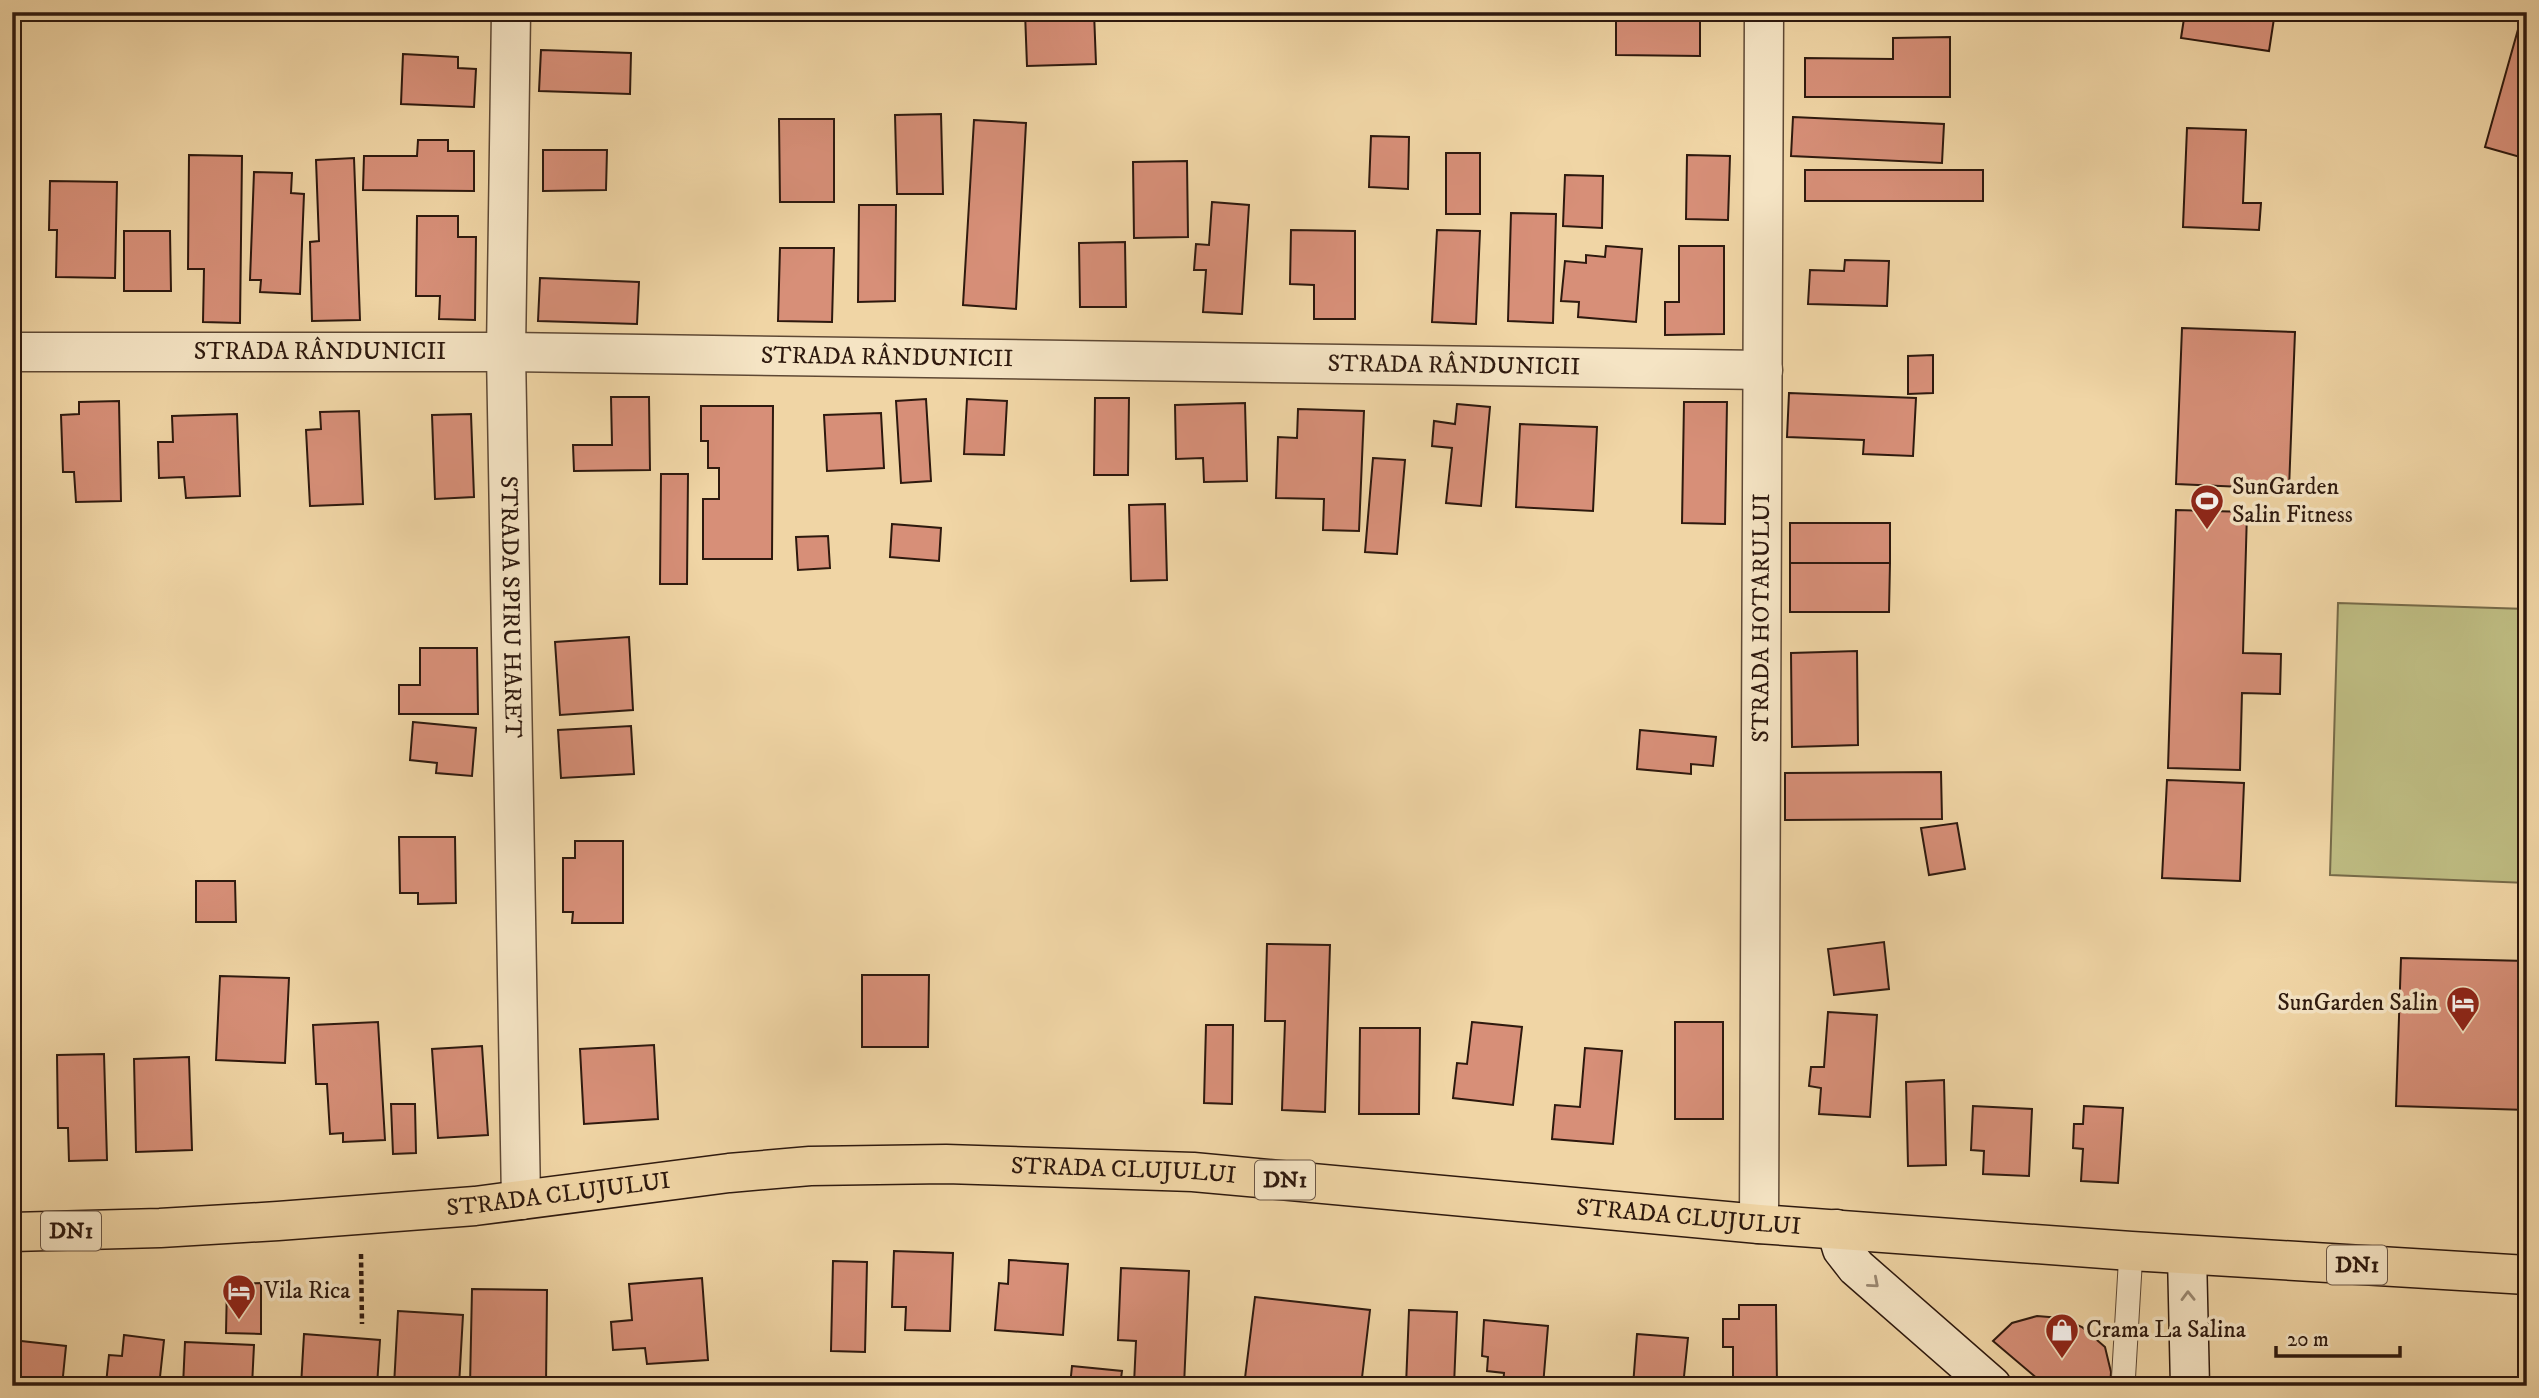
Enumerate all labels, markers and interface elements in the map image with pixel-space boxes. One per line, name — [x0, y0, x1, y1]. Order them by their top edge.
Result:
street label: STRADA RÂNDUNICII — [194, 336, 446, 367]
street label: STRADA RÂNDUNICII — [761, 341, 1014, 374]
street label: STRADA RÂNDUNICII — [1327, 349, 1580, 382]
place label: SunGarden Salin Fitness — [2232, 472, 2353, 530]
street label: STRADA SPIRU HARET — [493, 475, 528, 738]
sports icon: SunGarden Salin Fitness — [2188, 482, 2226, 531]
street label: STRADA HOTARULUI — [1746, 493, 1777, 743]
hotel icon: SunGarden Salin — [2444, 984, 2482, 1033]
place label: SunGarden Salin — [2277, 988, 2438, 1018]
street label: STRADA CLUJULUI — [1011, 1151, 1238, 1191]
road number: DN1 — [1255, 1161, 1315, 1200]
street label: STRADA CLUJULUI — [445, 1166, 672, 1223]
street label: STRADA CLUJULUI — [1575, 1192, 1802, 1242]
road number: DN1 — [41, 1212, 101, 1250]
road number: DN1 — [2327, 1246, 2387, 1284]
hotel icon: Vila Rica — [220, 1272, 258, 1321]
one-way arrow — [1866, 1275, 1879, 1287]
place label: Vila Rica — [263, 1276, 351, 1306]
one-way arrow — [2180, 1290, 2196, 1301]
shop icon: Crama La Salina — [2043, 1311, 2081, 1360]
scale bar — [2276, 1314, 2401, 1358]
place label: Crama La Salina — [2086, 1315, 2247, 1345]
text: 20 m — [2287, 1327, 2329, 1353]

